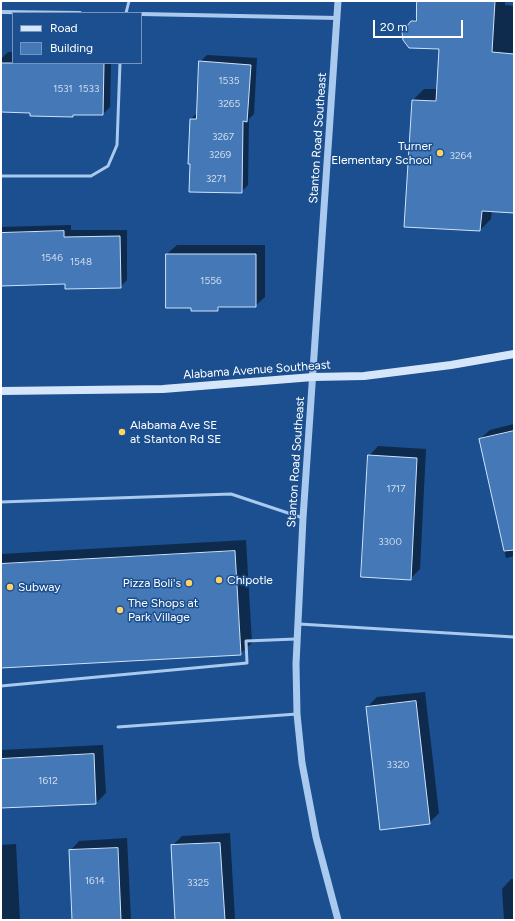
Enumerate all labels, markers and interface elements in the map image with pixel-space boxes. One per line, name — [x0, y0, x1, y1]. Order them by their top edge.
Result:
legend — [12, 12, 142, 64]
scale bar — [375, 12, 465, 38]
text: 20 m — [380, 20, 408, 34]
text: Road — [50, 21, 78, 35]
text: Building — [50, 41, 93, 55]
street label: Stanton Road Southeast — [306, 72, 330, 204]
house number: 1535 — [218, 75, 240, 87]
house number: 1531 — [53, 83, 73, 95]
house number: 1533 — [79, 83, 99, 95]
house number: 3265 — [218, 98, 240, 110]
house number: 3267 — [212, 131, 234, 143]
place label: Turner Elementary School — [331, 139, 432, 167]
marker: Turner Elementary School — [435, 148, 445, 158]
house number: 3269 — [209, 149, 231, 161]
house number: 3264 — [450, 150, 472, 162]
house number: 3271 — [206, 173, 226, 185]
house number: 1546 — [41, 252, 63, 264]
house number: 1548 — [70, 256, 92, 268]
house number: 1556 — [200, 275, 222, 287]
street label: Alabama Avenue Southeast — [183, 358, 331, 382]
street label: Stanton Road Southeast — [284, 396, 308, 528]
place label: Alabama Ave SE at Stanton Rd SE — [130, 418, 221, 446]
marker: Alabama Ave SE at Stanton Rd SE — [117, 427, 127, 437]
house number: 1717 — [387, 483, 405, 495]
house number: 3300 — [378, 536, 402, 548]
place label: Chipotle — [227, 573, 273, 587]
marker: Chipotle — [214, 575, 224, 585]
place label: Pizza Boli's — [123, 576, 181, 590]
marker: Pizza Boli's — [184, 578, 194, 588]
place label: Subway — [18, 580, 61, 594]
marker: Subway — [5, 582, 15, 592]
place label: The Shops at Park Village — [128, 596, 198, 624]
marker: The Shops at Park Village — [115, 605, 125, 615]
house number: 3320 — [387, 759, 409, 771]
house number: 1612 — [38, 775, 58, 787]
house number: 1614 — [85, 875, 105, 887]
house number: 3325 — [187, 877, 209, 889]

